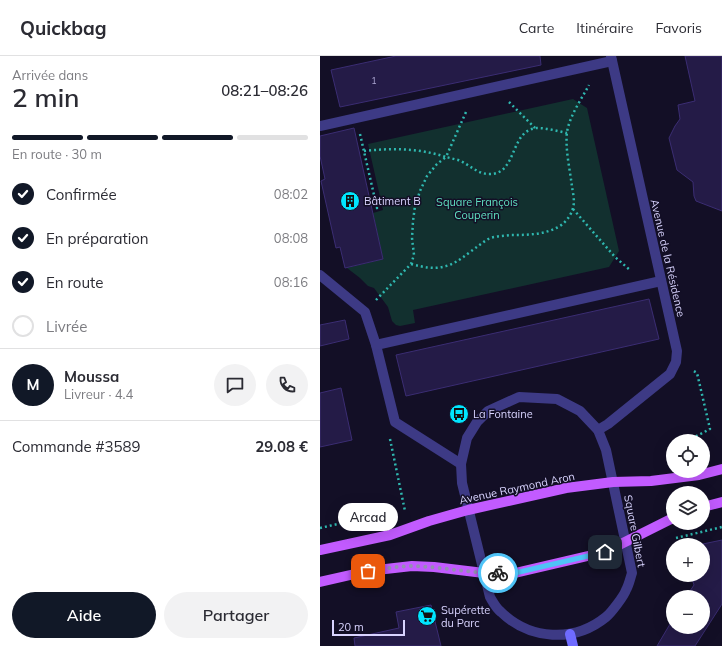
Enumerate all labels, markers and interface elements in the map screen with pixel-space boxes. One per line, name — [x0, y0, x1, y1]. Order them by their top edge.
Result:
text: Quickbag — [20, 16, 107, 40]
text: Carte — [519, 19, 554, 37]
text: Itinéraire — [576, 19, 633, 37]
text: Favoris — [655, 19, 702, 37]
text: Arrivée dans — [12, 67, 88, 83]
house number: 1 — [371, 75, 377, 86]
text: 2 min — [12, 81, 80, 114]
text: 08:21–08:26 — [221, 81, 308, 100]
text: En route · 30 m — [12, 146, 102, 162]
icon: check — [12, 183, 34, 205]
text: Confirmée — [46, 185, 117, 204]
text: 08:02 — [274, 186, 308, 202]
building icon: Bâtiment B — [339, 190, 361, 212]
place label: Bâtiment B — [364, 194, 421, 208]
park label: Square François Couperin — [436, 195, 518, 222]
street label: Avenue de la Résidence — [648, 198, 688, 318]
icon: check — [12, 227, 34, 249]
text: En préparation — [46, 229, 149, 248]
text: 08:08 — [274, 230, 308, 246]
icon: check — [12, 271, 34, 293]
text: En route — [46, 273, 103, 292]
text: 08:16 — [274, 274, 308, 290]
text: Livrée — [46, 317, 87, 336]
button: chat — [214, 364, 256, 406]
button: phone — [266, 364, 308, 406]
text: Moussa — [64, 367, 119, 386]
text: M — [26, 375, 40, 394]
text: Livreur · 4.4 — [64, 386, 133, 402]
bus stop icon: La Fontaine — [448, 403, 470, 425]
place label: La Fontaine — [473, 407, 533, 421]
map controls — [666, 434, 710, 634]
button: locate — [666, 434, 710, 478]
text: Commande #3589 — [12, 437, 141, 456]
text: 29.08 € — [255, 437, 308, 456]
street label: Avenue Raymond Aron — [458, 469, 576, 507]
button: layers — [666, 486, 710, 530]
street label: Square Gilbert — [621, 494, 649, 568]
callout: Arcad — [338, 503, 398, 531]
text: Arcad — [350, 509, 386, 525]
pin — [588, 535, 622, 569]
button: + — [666, 538, 710, 582]
icon: home — [594, 541, 616, 563]
courier — [478, 553, 518, 593]
pin — [351, 554, 385, 588]
icon: bag — [357, 560, 379, 582]
icon: bike — [487, 562, 509, 584]
button: − — [666, 590, 710, 634]
button: Aide — [12, 592, 156, 638]
button: Partager — [164, 592, 308, 638]
place label: Supérette du Parc — [441, 603, 490, 630]
supermarket icon: Supérette du Parc — [416, 605, 438, 627]
scale bar — [332, 618, 405, 637]
text: 20 m — [338, 620, 364, 634]

